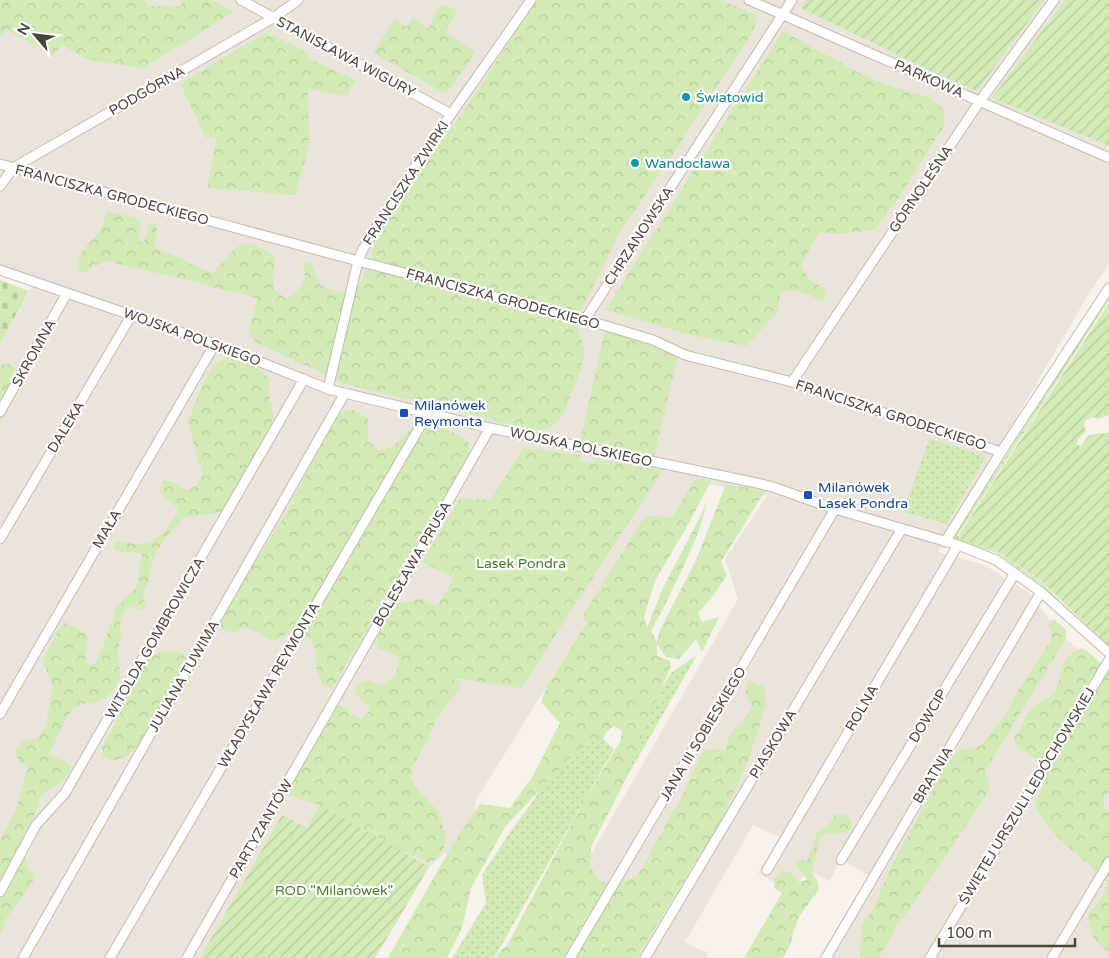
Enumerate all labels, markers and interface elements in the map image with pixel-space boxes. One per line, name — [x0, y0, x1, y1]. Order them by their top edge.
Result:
north arrow — [10, 10, 60, 60]
street label: STANISŁAWA WIGURY — [274, 13, 418, 101]
text: N — [14, 20, 34, 38]
street label: PARKOWA — [892, 56, 966, 102]
street label: PODGÓRNA — [106, 62, 188, 120]
place label: Światowid — [696, 89, 764, 106]
marker: Światowid — [680, 91, 692, 103]
street label: FRANCISZKA ŻWIRKI — [359, 118, 453, 248]
street label: GÓRNOLEŚNA — [885, 142, 957, 236]
place label: Wandocława — [645, 155, 730, 172]
marker: Wandocława — [629, 157, 641, 169]
street label: FRANCISZKA GRODECKIEGO — [13, 161, 211, 229]
street label: CHRZANOWSKA — [601, 183, 677, 289]
street label: FRANCISZKA GRODECKIEGO — [404, 265, 602, 333]
street label: WOJSKA POLSKIEGO — [121, 304, 263, 370]
street label: SKROMNA — [8, 316, 60, 390]
street label: FRANCISZKA GRODECKIEGO — [793, 376, 989, 454]
place label: Milanówek Reymonta — [414, 397, 486, 430]
street label: DALEKA — [44, 398, 88, 456]
marker: Milanówek Reymonta — [398, 407, 410, 419]
street label: WOJSKA POLSKIEGO — [508, 424, 654, 470]
place label: Milanówek Lasek Pondra — [818, 479, 908, 512]
marker: Milanówek Lasek Pondra — [802, 489, 814, 501]
street label: BOLESŁAWA PRUSA — [369, 498, 455, 630]
street label: MAŁA — [89, 506, 125, 552]
street label: WITOLDA GOMBROWICZA — [102, 554, 208, 722]
park label: Lasek Pondra — [476, 555, 566, 572]
street label: WŁADYSŁAWA REYMONTA — [214, 599, 324, 771]
street label: JULIANA TUWIMA — [145, 617, 223, 735]
street label: JANA III SOBIESKIEGO — [656, 664, 750, 804]
street label: ROLNA — [842, 682, 882, 734]
street label: ŚWIĘTEJ URSZULI LEDÓCHOWSKIEJ — [955, 685, 1099, 907]
street label: DOWCIP — [905, 686, 951, 746]
street label: PIASKOWA — [746, 706, 800, 782]
street label: BRATNIA — [909, 743, 957, 807]
street label: PARTYZANTÓW — [226, 776, 296, 882]
park label: ROD "Milanówek" — [275, 882, 393, 899]
scale bar — [939, 916, 1075, 948]
text: 100 m — [946, 924, 992, 942]

